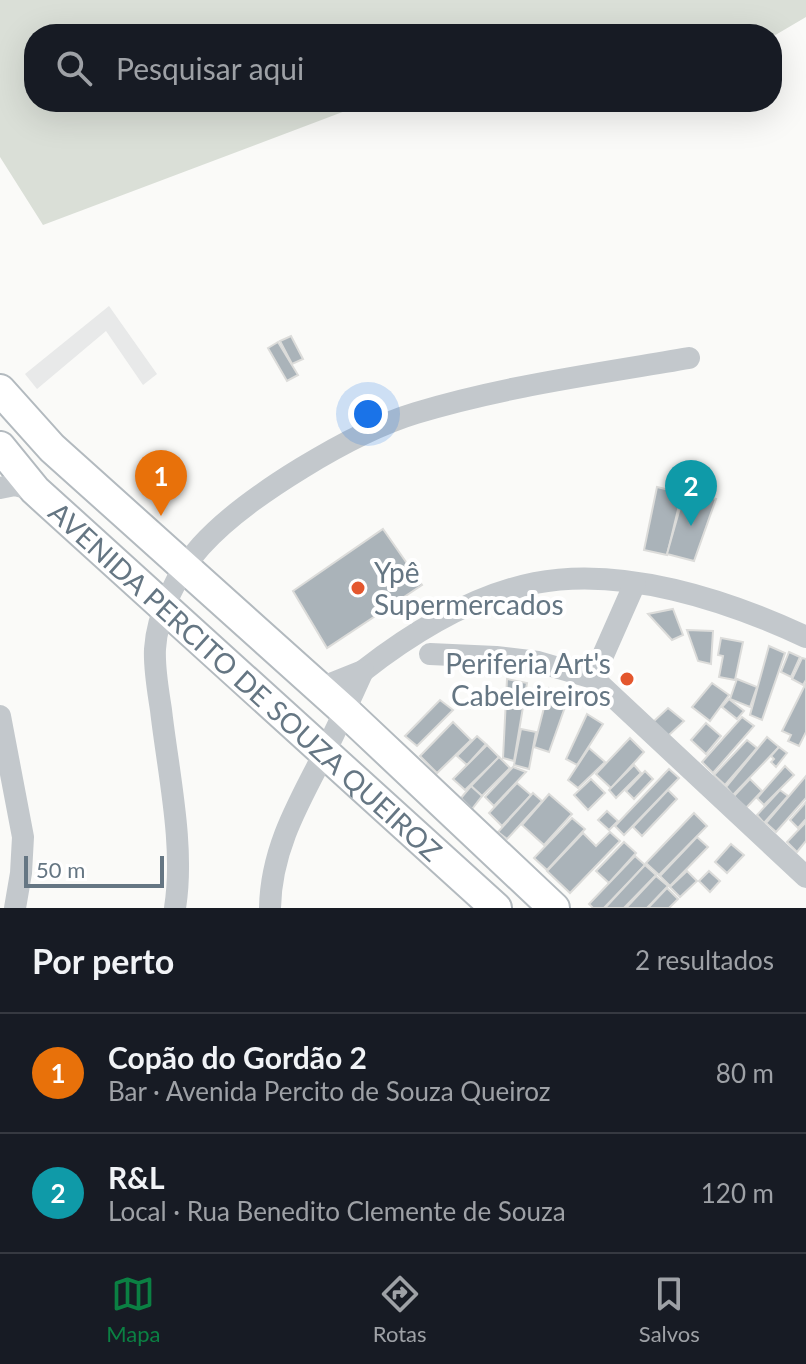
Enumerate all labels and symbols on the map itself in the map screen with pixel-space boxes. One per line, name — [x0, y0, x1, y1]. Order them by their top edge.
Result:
your location — [348, 394, 388, 434]
pin: 1 — [135, 450, 187, 516]
pin: 2 — [665, 460, 717, 526]
street label: AVENIDA PERCITO DE SOUZA QUEIROZ — [42, 495, 449, 868]
place label: Ypê Supermercados — [374, 555, 564, 621]
marker: Ypê Supermercados — [349, 579, 367, 597]
place label: Periferia Art's Cabeleireiros — [445, 646, 611, 712]
marker: Periferia Art's Cabeleireiros — [618, 670, 636, 688]
scale bar — [24, 852, 164, 888]

